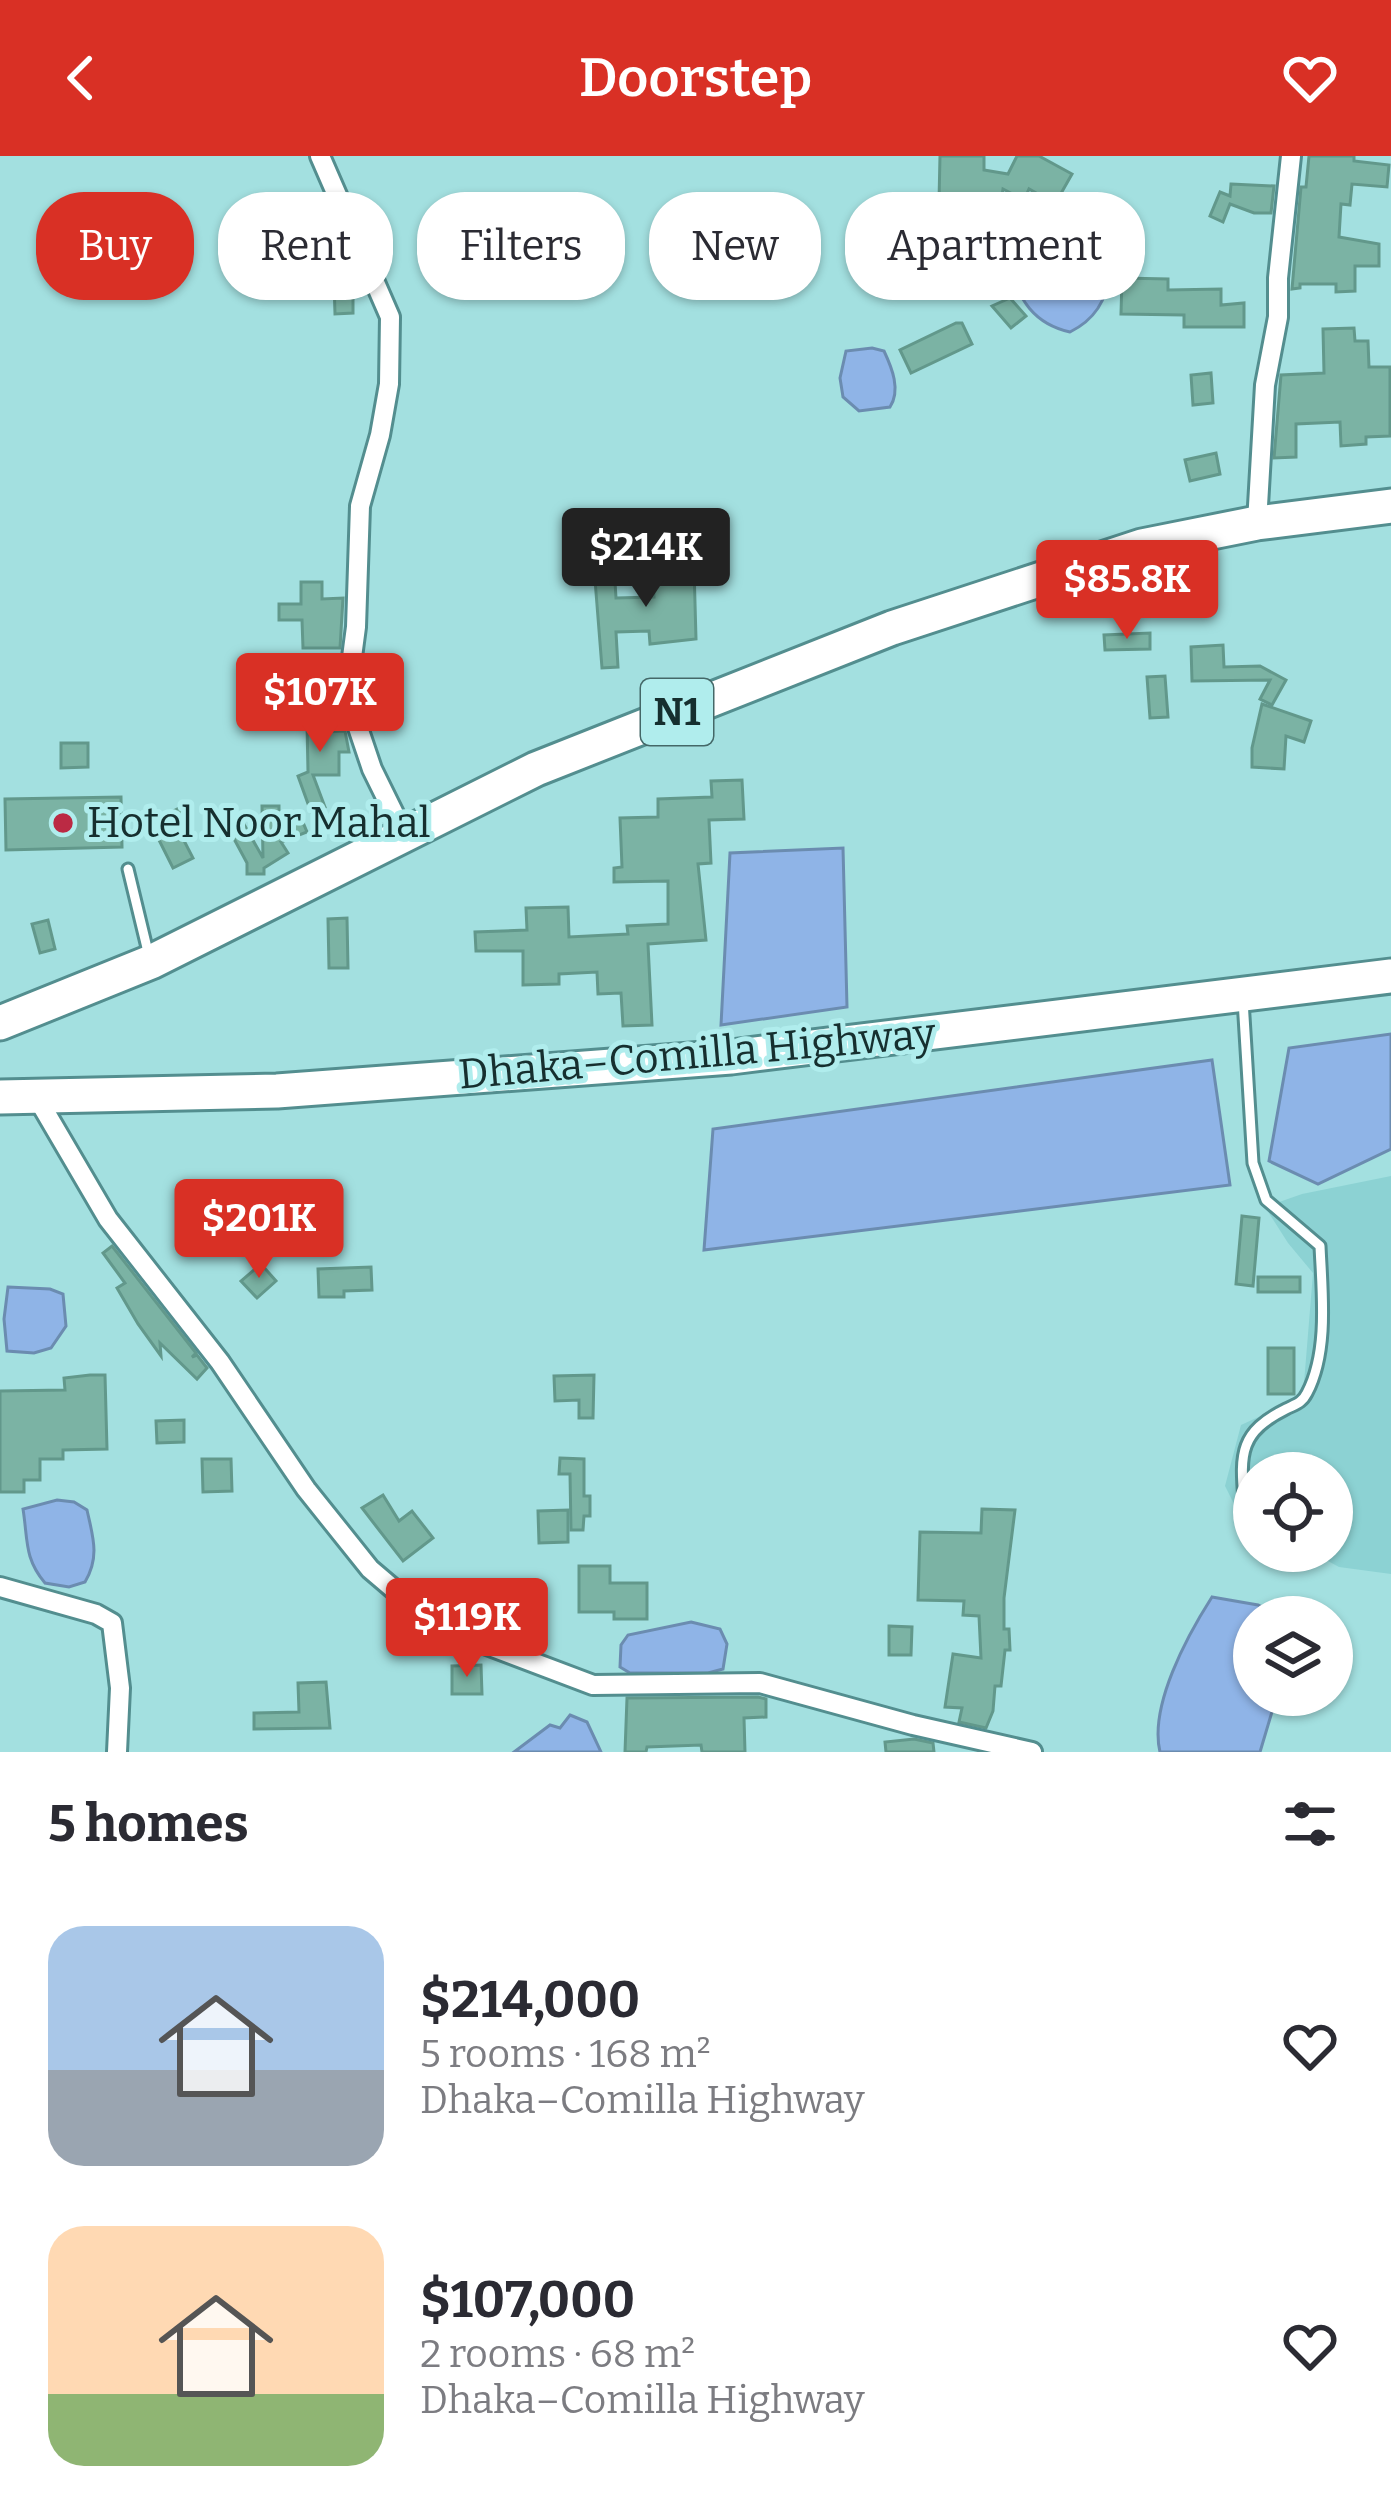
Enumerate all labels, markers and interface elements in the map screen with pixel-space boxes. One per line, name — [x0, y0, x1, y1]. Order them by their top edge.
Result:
icon: back — [48, 45, 114, 111]
icon: heart — [1277, 45, 1343, 111]
text: Doorstep — [579, 46, 812, 110]
chip: Buy — [36, 192, 194, 300]
chip: Rent — [218, 192, 393, 300]
chip: Filters — [417, 192, 625, 300]
chip: New — [649, 192, 821, 300]
chip: Apartment — [845, 192, 1145, 300]
pin: $214K — [562, 508, 730, 610]
text: $214K — [589, 524, 703, 570]
pin: $85.8K — [1029, 540, 1225, 642]
text: $85.8K — [1063, 556, 1191, 602]
pin: $107K — [236, 653, 404, 755]
text: $107K — [263, 669, 377, 715]
road number: N1 — [641, 679, 713, 745]
place label: Hotel Noor Mahal — [87, 798, 431, 848]
marker: Hotel Noor Mahal — [50, 810, 76, 836]
street label: Dhaka–Comilla Highway — [456, 1008, 938, 1100]
pin: $201K — [175, 1179, 343, 1281]
text: $201K — [202, 1195, 317, 1241]
map controls — [1233, 1452, 1353, 1716]
button: locate — [1233, 1452, 1353, 1572]
pin: $119K — [383, 1578, 551, 1680]
text: $119K — [413, 1594, 521, 1640]
button: layers — [1233, 1596, 1353, 1716]
icon: filters — [1277, 1791, 1343, 1857]
text: 5 homes — [48, 1793, 249, 1855]
text: $214,000 — [420, 1969, 640, 2031]
icon: home — [144, 1974, 288, 2118]
icon: heart — [1277, 2013, 1343, 2079]
text: 5 rooms · 168 m² — [420, 2031, 711, 2077]
text: Dhaka–Comilla Highway — [420, 2077, 865, 2123]
text: $107,000 — [420, 2269, 635, 2331]
icon: home — [144, 2274, 288, 2418]
icon: heart — [1277, 2313, 1343, 2379]
text: 2 rooms · 68 m² — [420, 2331, 695, 2377]
text: Dhaka–Comilla Highway — [420, 2377, 865, 2423]

